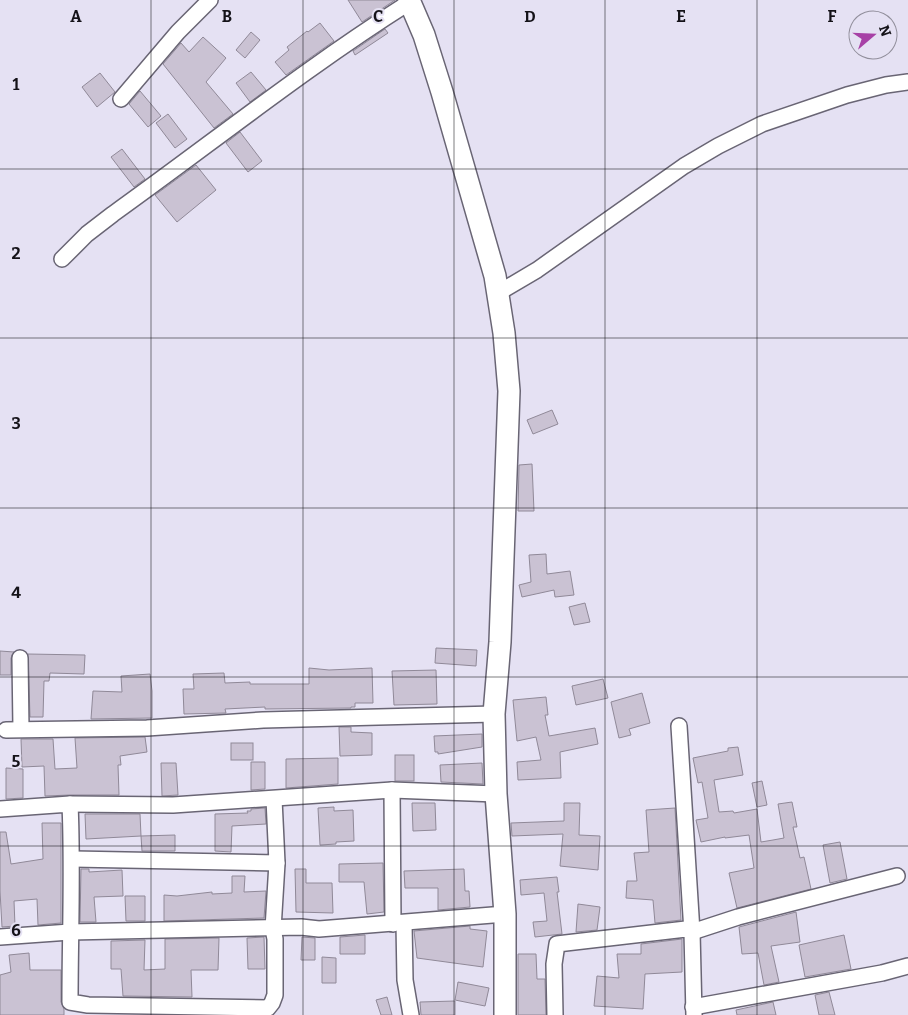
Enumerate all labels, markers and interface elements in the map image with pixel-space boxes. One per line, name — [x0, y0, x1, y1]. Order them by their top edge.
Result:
text: A — [70, 7, 82, 26]
text: B — [222, 7, 232, 26]
text: C — [373, 7, 383, 26]
text: D — [524, 7, 536, 26]
text: E — [676, 7, 686, 26]
text: F — [828, 7, 837, 26]
north arrow — [848, 10, 898, 60]
text: N — [875, 23, 895, 39]
text: 1 — [13, 75, 20, 94]
text: 2 — [11, 244, 21, 263]
text: 3 — [11, 414, 21, 433]
text: 4 — [11, 583, 21, 602]
text: 5 — [12, 752, 21, 771]
text: 6 — [11, 921, 21, 940]

